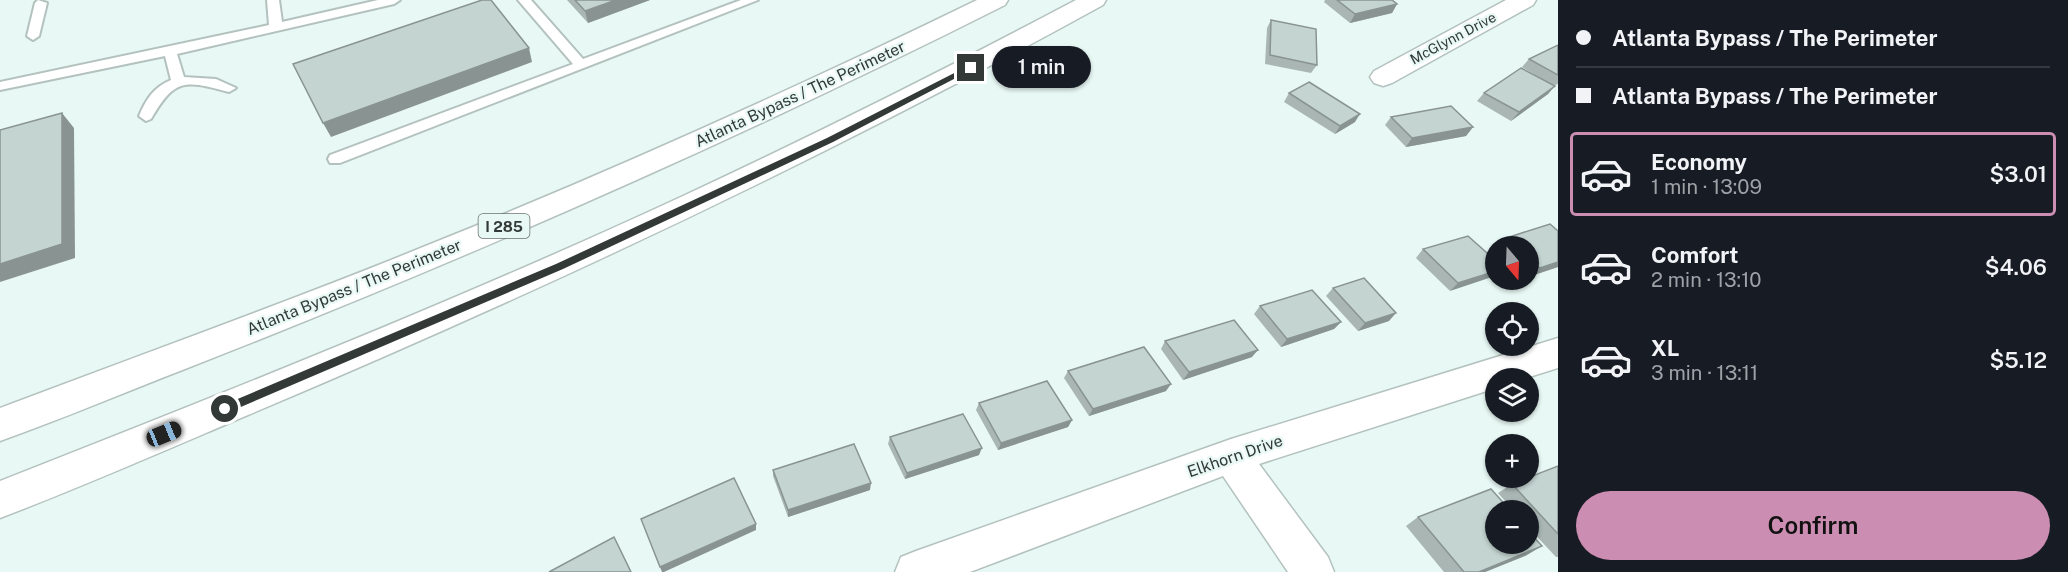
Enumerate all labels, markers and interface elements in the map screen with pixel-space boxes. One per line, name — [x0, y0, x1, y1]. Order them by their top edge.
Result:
street label: McGlynn Drive — [1407, 9, 1499, 67]
text: Atlanta Bypass / The Perimeter — [1612, 25, 1938, 51]
street label: Atlanta Bypass / The Perimeter — [692, 37, 908, 151]
callout: 1 min — [992, 47, 1091, 89]
route end — [957, 54, 984, 81]
text: 1 min — [1018, 55, 1065, 79]
text: Atlanta Bypass / The Perimeter — [1612, 83, 1938, 109]
icon: car — [1579, 147, 1633, 201]
text: Economy — [1651, 149, 1747, 175]
text: $3.01 — [1989, 161, 2047, 187]
text: 1 min · 13:09 — [1651, 175, 1762, 199]
road number: I 285 — [478, 214, 530, 238]
street label: Atlanta Bypass / The Perimeter — [244, 235, 464, 339]
north arrow — [1485, 236, 1539, 290]
map controls — [1485, 236, 1539, 554]
icon: car — [1579, 240, 1633, 294]
text: Comfort — [1651, 242, 1738, 268]
text: $4.06 — [1985, 254, 2047, 280]
text: 2 min · 13:10 — [1651, 268, 1762, 292]
button: locate — [1485, 302, 1539, 356]
icon: car — [1579, 333, 1633, 387]
text: XL — [1651, 335, 1679, 361]
text: $5.12 — [1989, 347, 2047, 373]
text: 3 min · 13:11 — [1651, 361, 1758, 385]
button: layers — [1485, 368, 1539, 422]
route start — [211, 395, 238, 422]
car — [144, 419, 184, 449]
street label: Elkhorn Drive — [1185, 431, 1285, 481]
button: + — [1485, 434, 1539, 488]
button: Confirm — [1576, 491, 2050, 560]
button: − — [1485, 500, 1539, 554]

